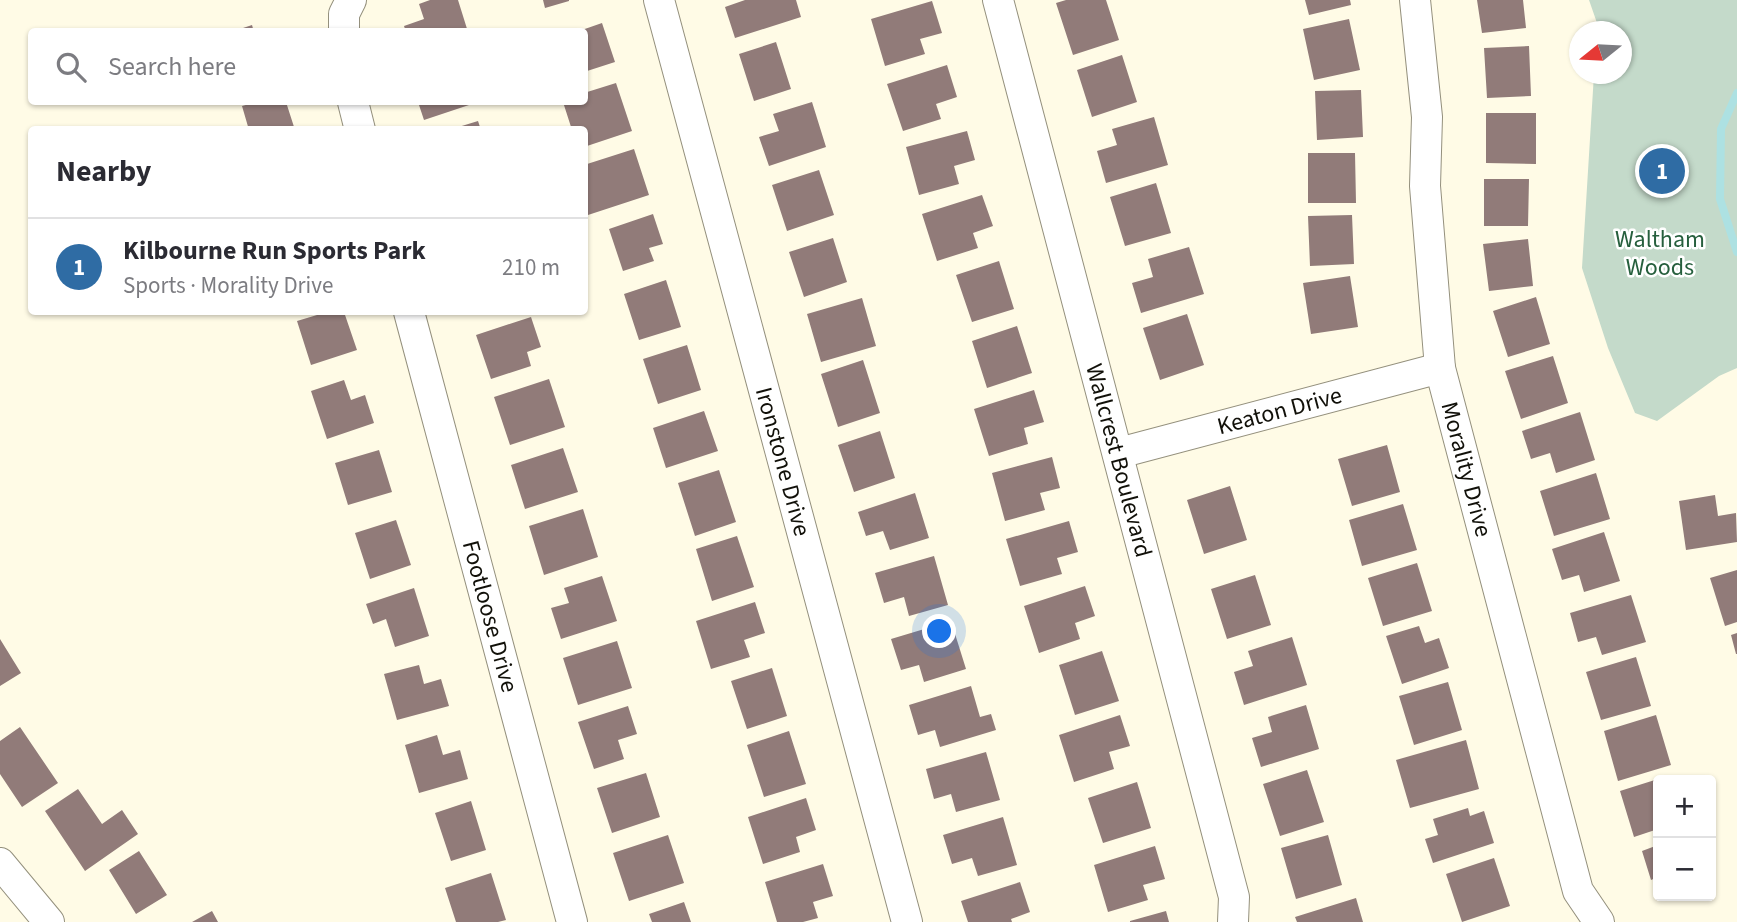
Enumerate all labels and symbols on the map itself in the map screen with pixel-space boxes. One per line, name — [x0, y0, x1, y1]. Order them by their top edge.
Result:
north arrow — [1569, 21, 1632, 84]
pin: 1 — [1639, 145, 1685, 197]
park label: Waltham Woods — [1615, 222, 1705, 285]
street label: Wallcrest Boulevard — [1076, 360, 1161, 561]
street label: Keaton Drive — [1213, 378, 1346, 444]
street label: Ironstone Drive — [746, 383, 819, 540]
street label: Morality Drive — [1432, 398, 1501, 541]
street label: Footloose Drive — [453, 536, 527, 696]
your location — [922, 614, 956, 648]

